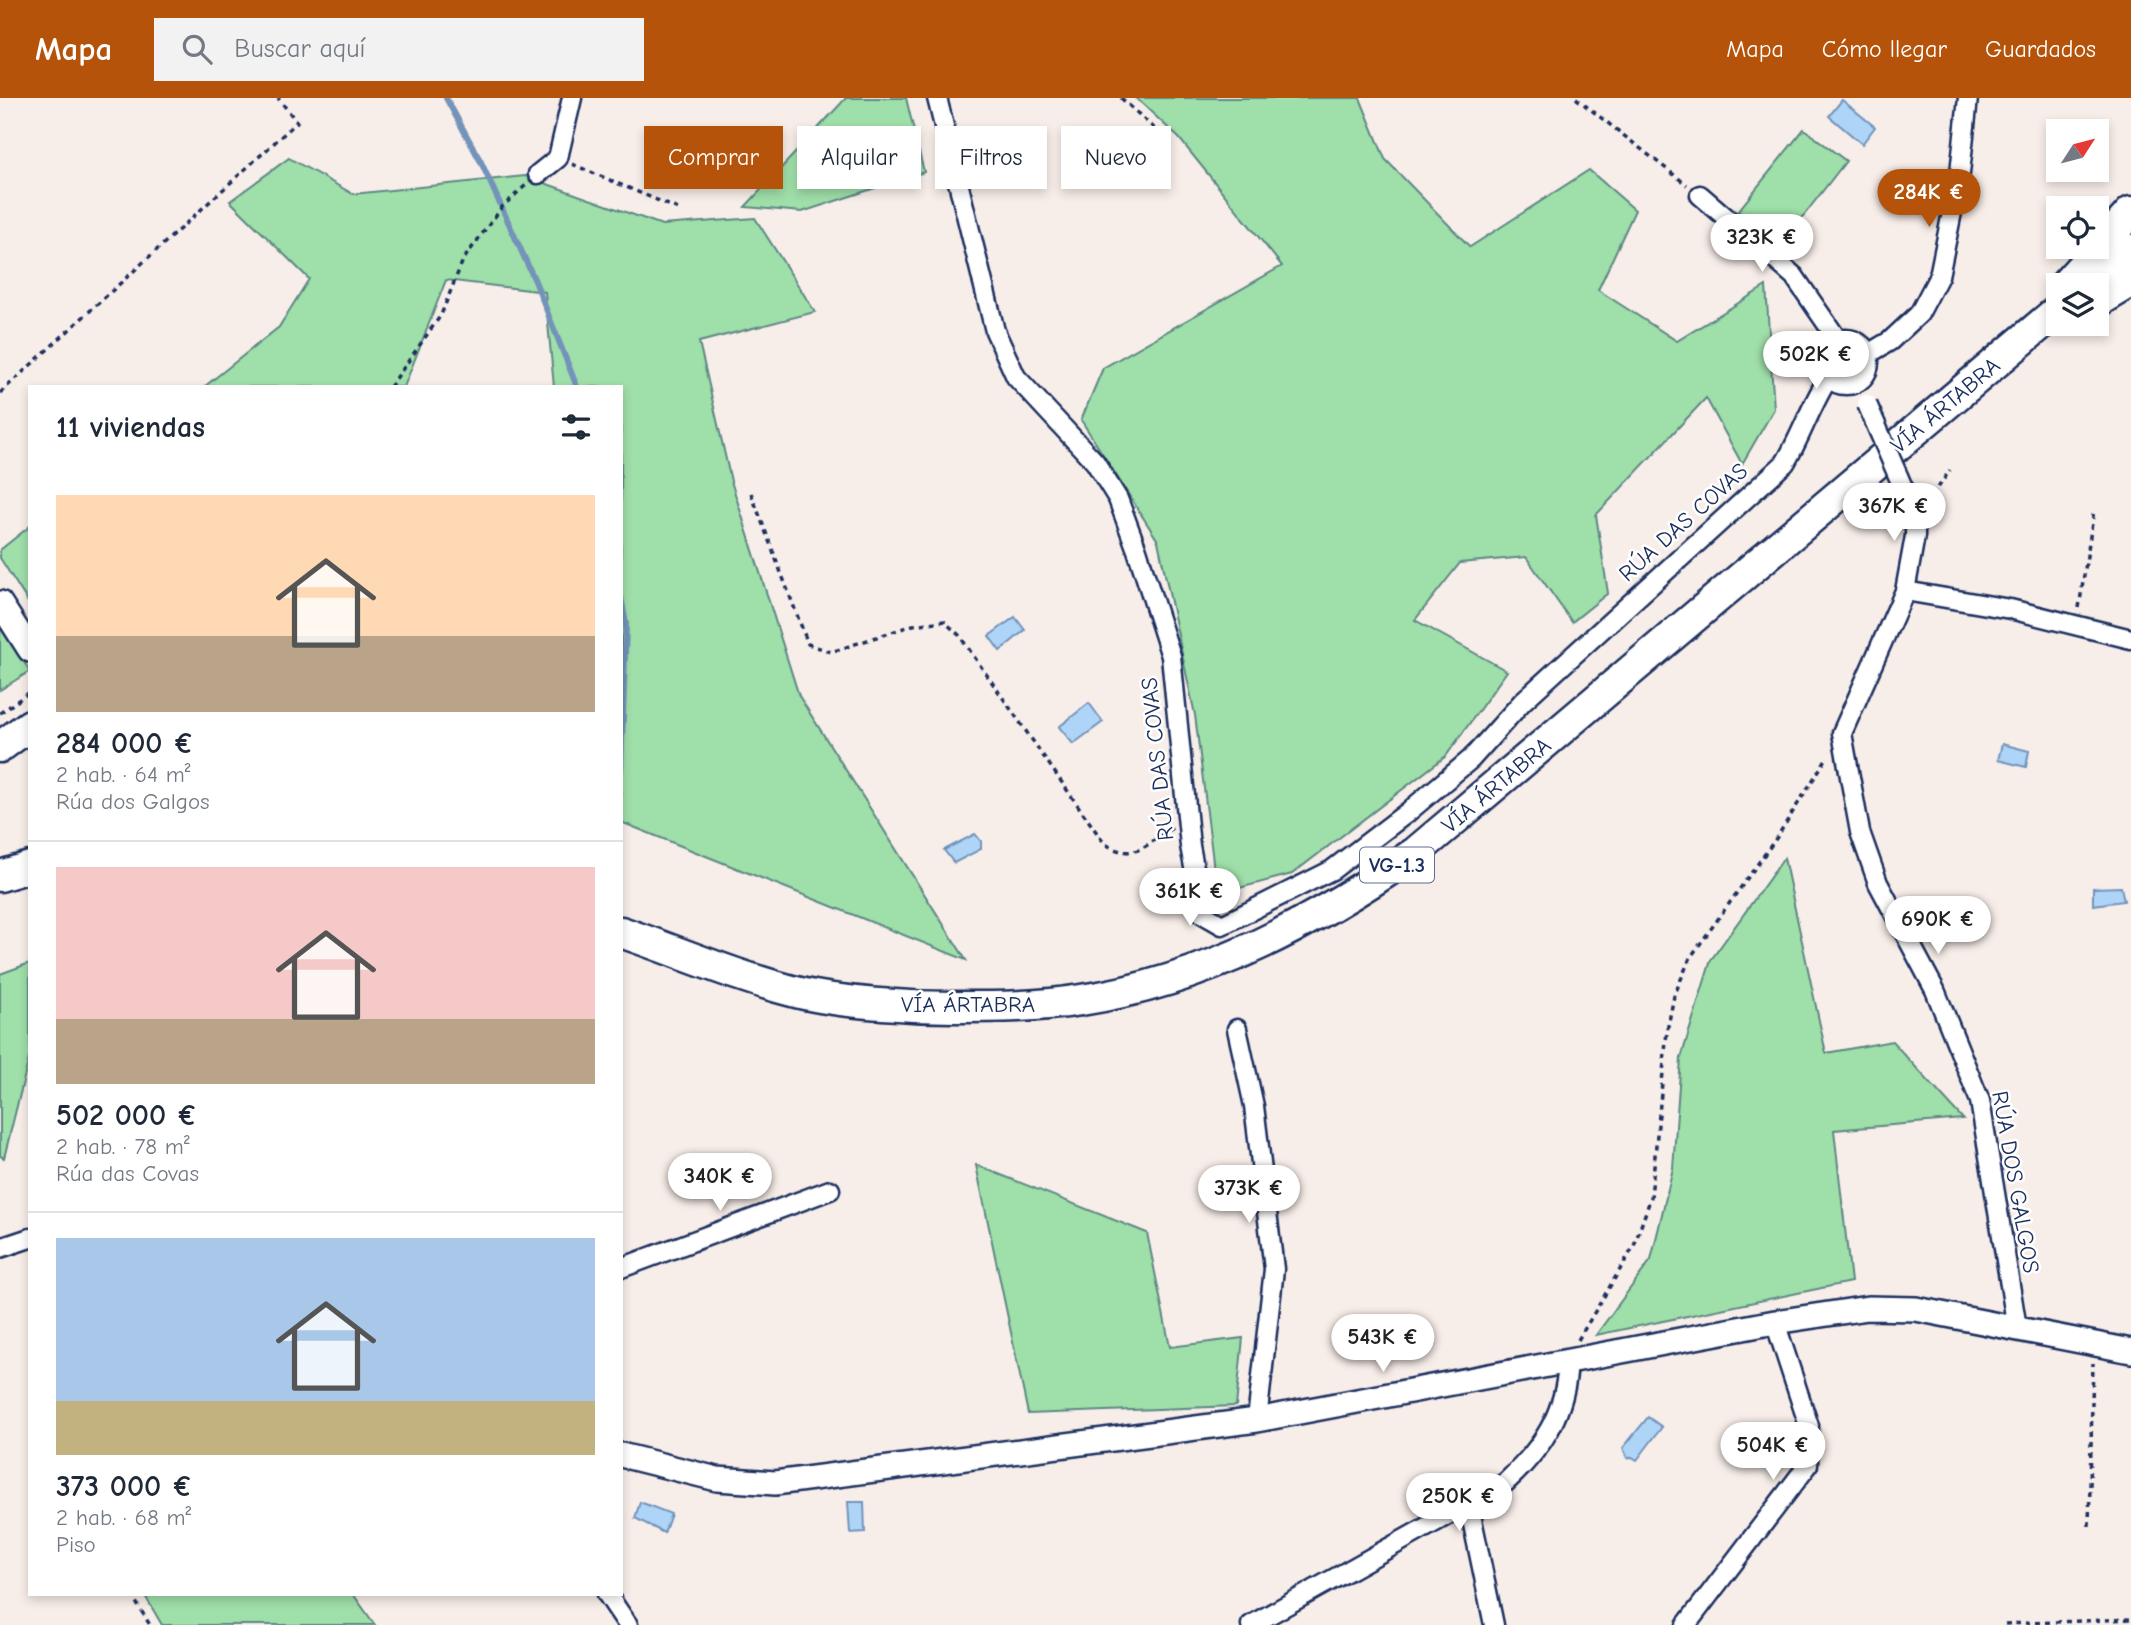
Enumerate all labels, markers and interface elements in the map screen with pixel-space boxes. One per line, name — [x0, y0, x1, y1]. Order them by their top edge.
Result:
search box — [154, 18, 644, 81]
text: Mapa — [35, 30, 112, 68]
icon: search — [178, 30, 216, 68]
text: Buscar aquí — [234, 34, 365, 64]
text: Mapa — [1726, 35, 1784, 63]
text: Cómo llegar — [1822, 35, 1947, 63]
text: Guardados — [1985, 35, 2096, 63]
north arrow — [2046, 119, 2109, 182]
map controls — [2046, 119, 2109, 336]
chip: Comprar — [644, 126, 783, 189]
chip: Alquilar — [797, 126, 921, 189]
chip: Filtros — [935, 126, 1047, 189]
chip: Nuevo — [1061, 126, 1171, 189]
pin: 284K € — [1872, 170, 1986, 229]
text: 284K € — [1893, 178, 1965, 205]
button: locate — [2046, 196, 2109, 259]
pin: 323K € — [1705, 214, 1819, 274]
text: 323K € — [1726, 223, 1798, 250]
button: layers — [2046, 273, 2109, 336]
pin: 502K € — [1759, 331, 1873, 391]
text: 502K € — [1779, 340, 1853, 367]
street label: VÍA ÁRTABRA — [1885, 352, 2005, 459]
icon: filters — [557, 408, 595, 446]
text: 11 viviendas — [56, 410, 205, 445]
street label: RÚA DAS COVAS — [1613, 458, 1753, 587]
pin: 367K € — [1837, 484, 1951, 543]
text: 367K € — [1859, 492, 1929, 519]
icon: home — [263, 540, 389, 666]
street label: RÚA DAS COVAS — [1136, 676, 1179, 842]
text: 284 000 € — [56, 726, 194, 761]
street label: VÍA ÁRTABRA — [1436, 732, 1556, 839]
text: 2 hab. · 64 m² — [56, 761, 191, 788]
text: Rúa dos Galgos — [56, 788, 210, 815]
road number: VG-1.3 — [1360, 848, 1434, 882]
pin: 361K € — [1133, 868, 1247, 928]
text: 361K € — [1155, 877, 1225, 904]
pin: 690K € — [1881, 896, 1995, 956]
text: 690K € — [1901, 905, 1975, 932]
icon: home — [263, 912, 389, 1038]
street label: VÍA ÁRTABRA — [901, 991, 1035, 1018]
street label: RÚA DOS GALGOS — [1986, 1089, 2045, 1275]
text: 502 000 € — [56, 1098, 198, 1133]
text: 2 hab. · 78 m² — [56, 1133, 190, 1160]
pin: 340K € — [663, 1154, 777, 1213]
text: Rúa das Covas — [56, 1160, 199, 1187]
text: 340K € — [684, 1162, 756, 1189]
pin: 373K € — [1192, 1166, 1306, 1225]
text: 373K € — [1214, 1174, 1284, 1201]
icon: home — [263, 1283, 389, 1409]
pin: 543K € — [1326, 1314, 1440, 1374]
text: 543K € — [1347, 1323, 1419, 1350]
pin: 504K € — [1716, 1422, 1830, 1482]
text: 504K € — [1736, 1431, 1810, 1458]
text: 373 000 € — [56, 1469, 193, 1504]
pin: 250K € — [1402, 1474, 1516, 1533]
text: 250K € — [1422, 1482, 1496, 1509]
text: 2 hab. · 68 m² — [56, 1504, 191, 1531]
text: Piso — [56, 1531, 96, 1558]

